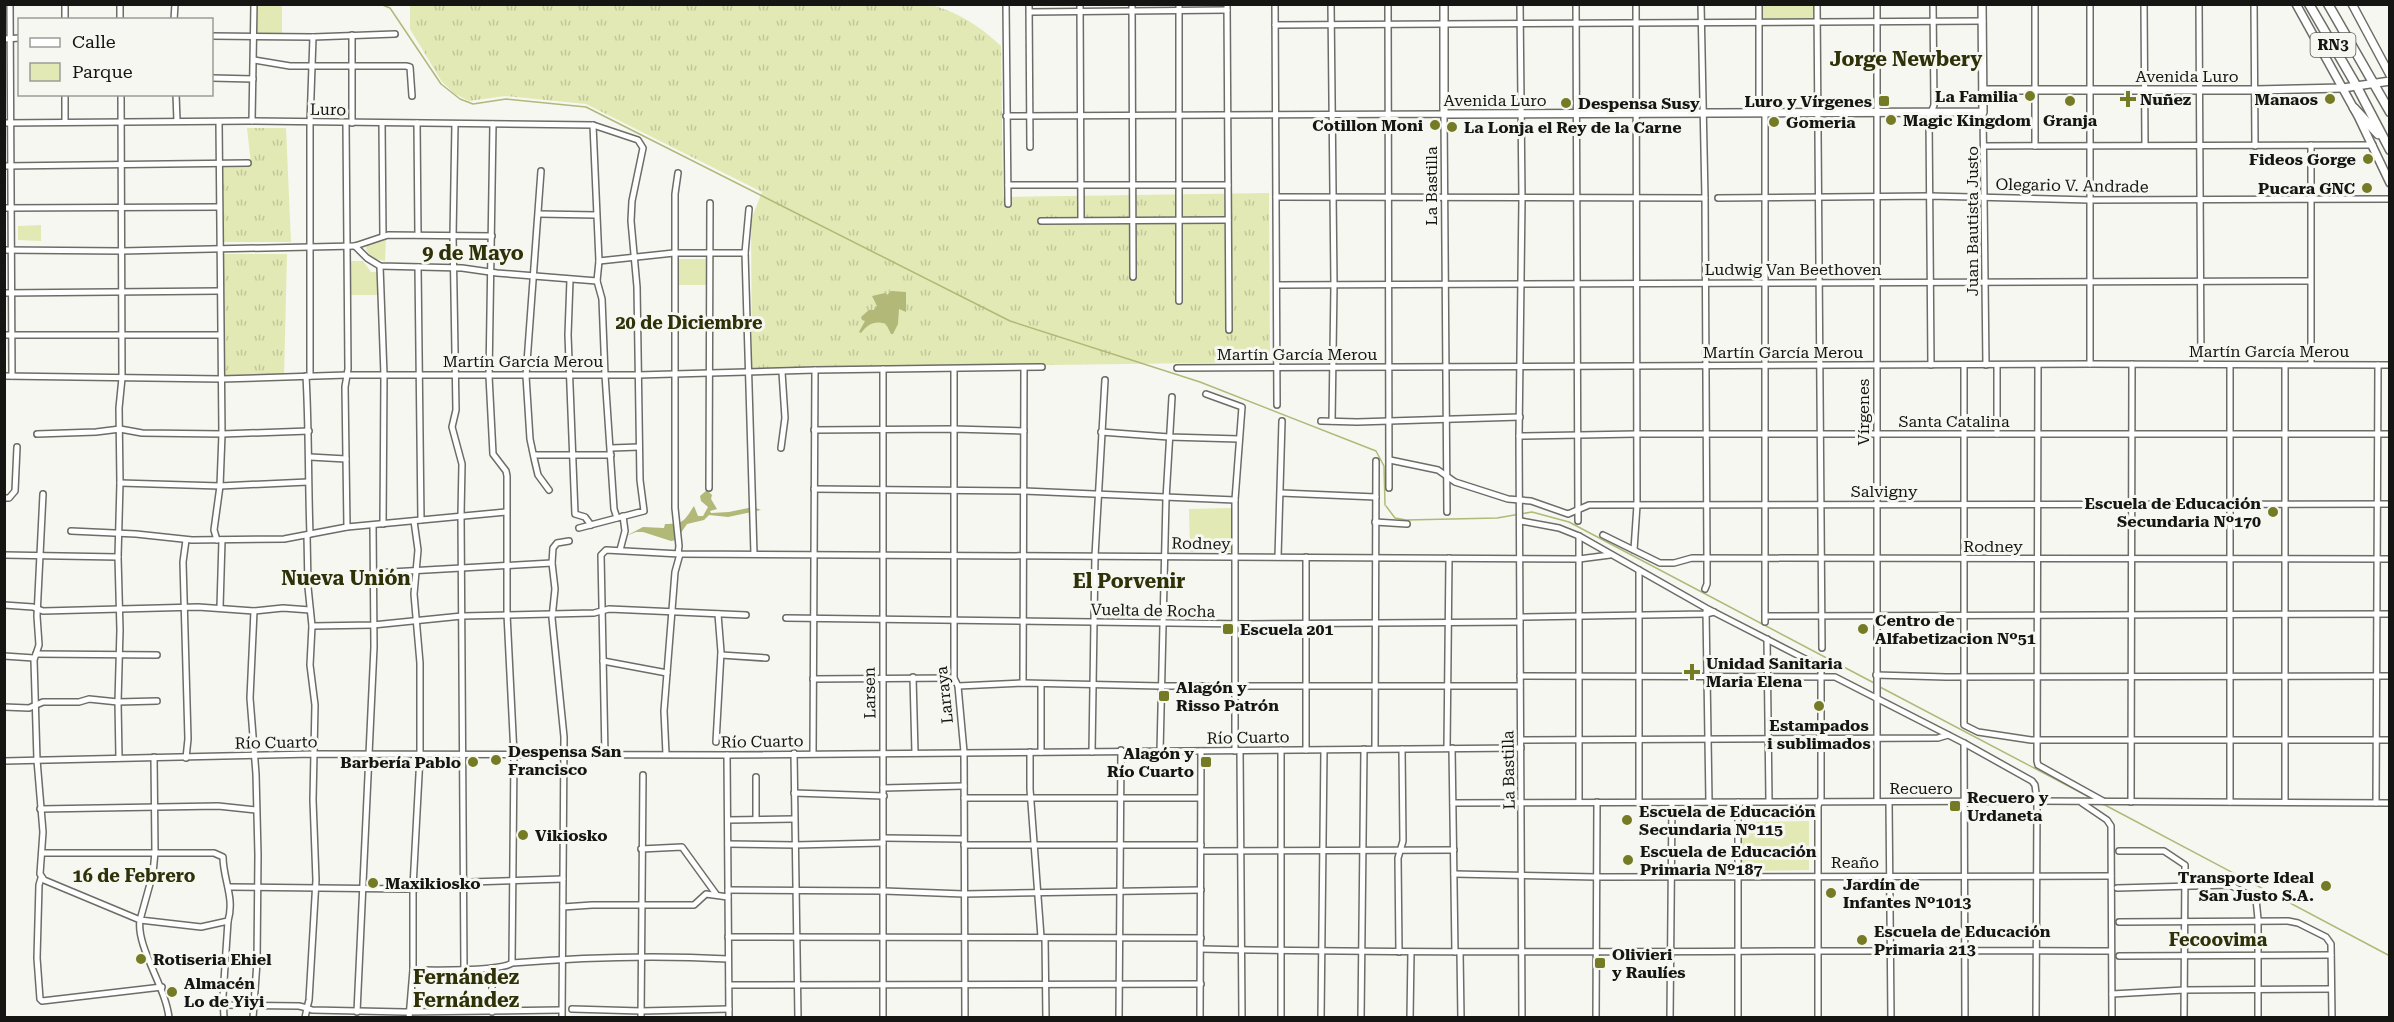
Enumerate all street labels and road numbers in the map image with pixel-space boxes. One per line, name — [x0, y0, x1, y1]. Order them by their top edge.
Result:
road number: RN3 — [2310, 33, 2356, 57]
street label: Avenida Luro — [2136, 67, 2239, 86]
street label: Avenida Luro — [1444, 91, 1547, 110]
street label: Luro — [310, 100, 346, 119]
street label: La Bastilla — [1422, 146, 1441, 226]
street label: Juan Bautista Justo — [1963, 146, 1982, 296]
street label: Olegario V. Andrade — [1995, 175, 2149, 196]
street label: Ludwig Van Beethoven — [1704, 260, 1882, 279]
street label: Martín García Merou — [2189, 342, 2349, 361]
street label: Martín García Merou — [1703, 343, 1863, 362]
street label: Martín García Merou — [1217, 345, 1377, 364]
street label: Martín García Merou — [443, 352, 603, 371]
street label: Vírgenes — [1854, 378, 1873, 445]
street label: Santa Catalina — [1898, 412, 2010, 431]
street label: Salvigny — [1851, 482, 1918, 501]
street label: Rodney — [1171, 533, 1231, 554]
street label: Rodney — [1963, 537, 2023, 556]
street label: Vuelta de Rocha — [1090, 600, 1216, 621]
street label: Larraya — [932, 665, 957, 725]
street label: Larsen — [860, 667, 879, 719]
street label: Río Cuarto — [1206, 727, 1290, 748]
street label: La Bastilla — [1498, 730, 1519, 810]
street label: Río Cuarto — [720, 731, 804, 752]
street label: Río Cuarto — [234, 732, 318, 753]
street label: Recuero — [1889, 779, 1953, 798]
street label: Reaño — [1831, 853, 1879, 872]

